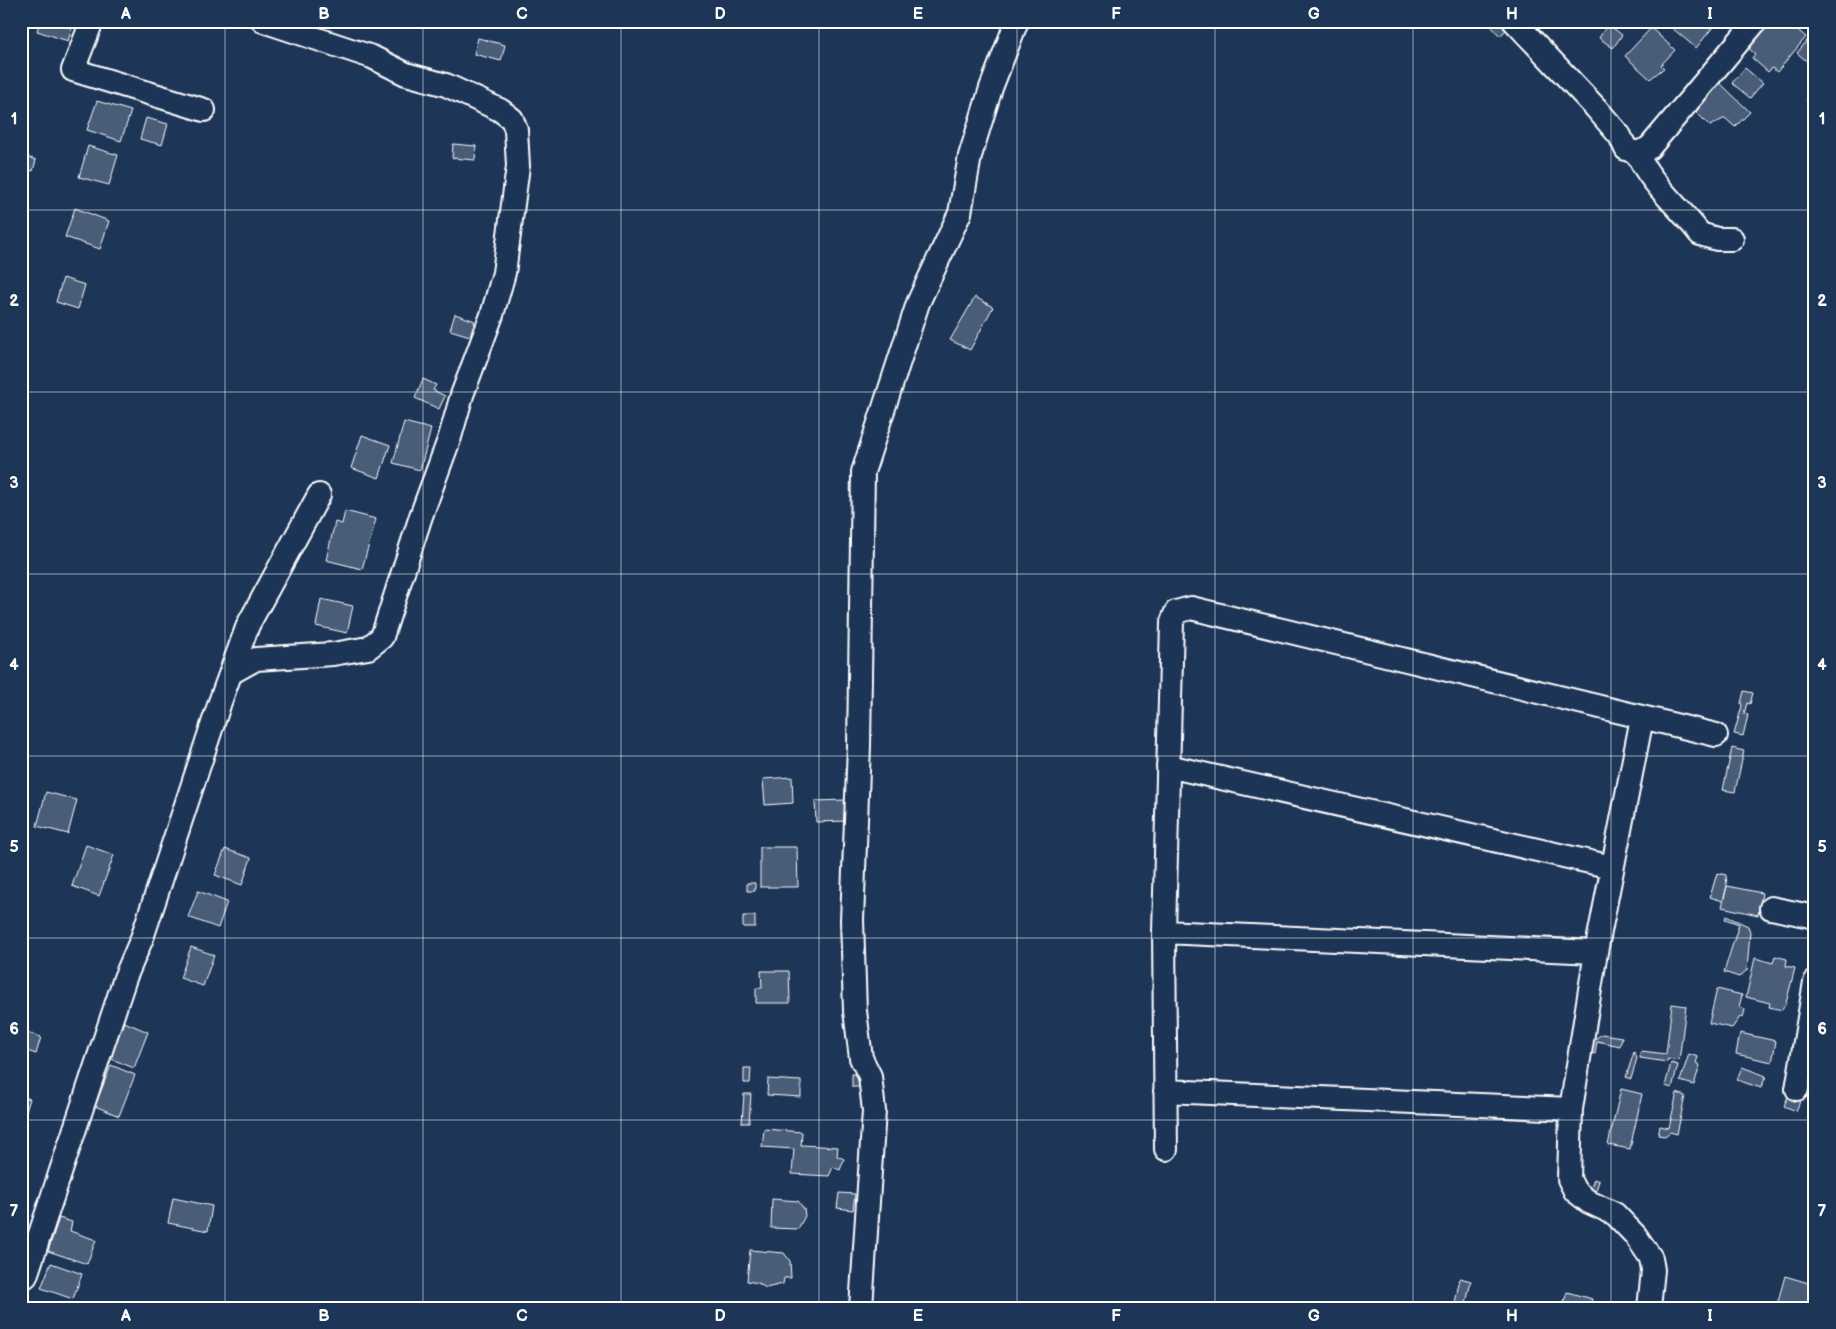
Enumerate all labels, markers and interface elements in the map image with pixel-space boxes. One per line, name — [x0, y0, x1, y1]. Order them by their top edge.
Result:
text: A — [120, 5, 131, 24]
text: B — [318, 5, 330, 24]
text: C — [516, 5, 528, 24]
text: D — [714, 5, 726, 24]
text: E — [913, 5, 923, 24]
text: F — [1111, 5, 1121, 24]
text: G — [1308, 5, 1320, 24]
text: H — [1506, 5, 1518, 24]
text: I — [1707, 5, 1713, 24]
text: 1 — [11, 110, 17, 129]
text: 1 — [1819, 110, 1825, 129]
text: 2 — [9, 292, 19, 311]
text: 2 — [1817, 292, 1827, 311]
text: 3 — [9, 474, 19, 493]
text: 3 — [1817, 474, 1827, 493]
text: 4 — [9, 656, 19, 675]
text: 4 — [1817, 656, 1827, 675]
text: 5 — [9, 838, 19, 857]
text: 5 — [1817, 838, 1827, 857]
text: 6 — [9, 1020, 19, 1039]
text: 6 — [1817, 1020, 1827, 1039]
text: 7 — [10, 1202, 19, 1221]
text: 7 — [1818, 1202, 1827, 1221]
text: A — [120, 1307, 131, 1326]
text: B — [318, 1307, 330, 1326]
text: C — [516, 1307, 528, 1326]
text: D — [714, 1307, 726, 1326]
text: E — [913, 1307, 923, 1326]
text: F — [1111, 1307, 1121, 1326]
text: G — [1308, 1307, 1320, 1326]
text: H — [1506, 1307, 1518, 1326]
text: I — [1707, 1307, 1713, 1326]

